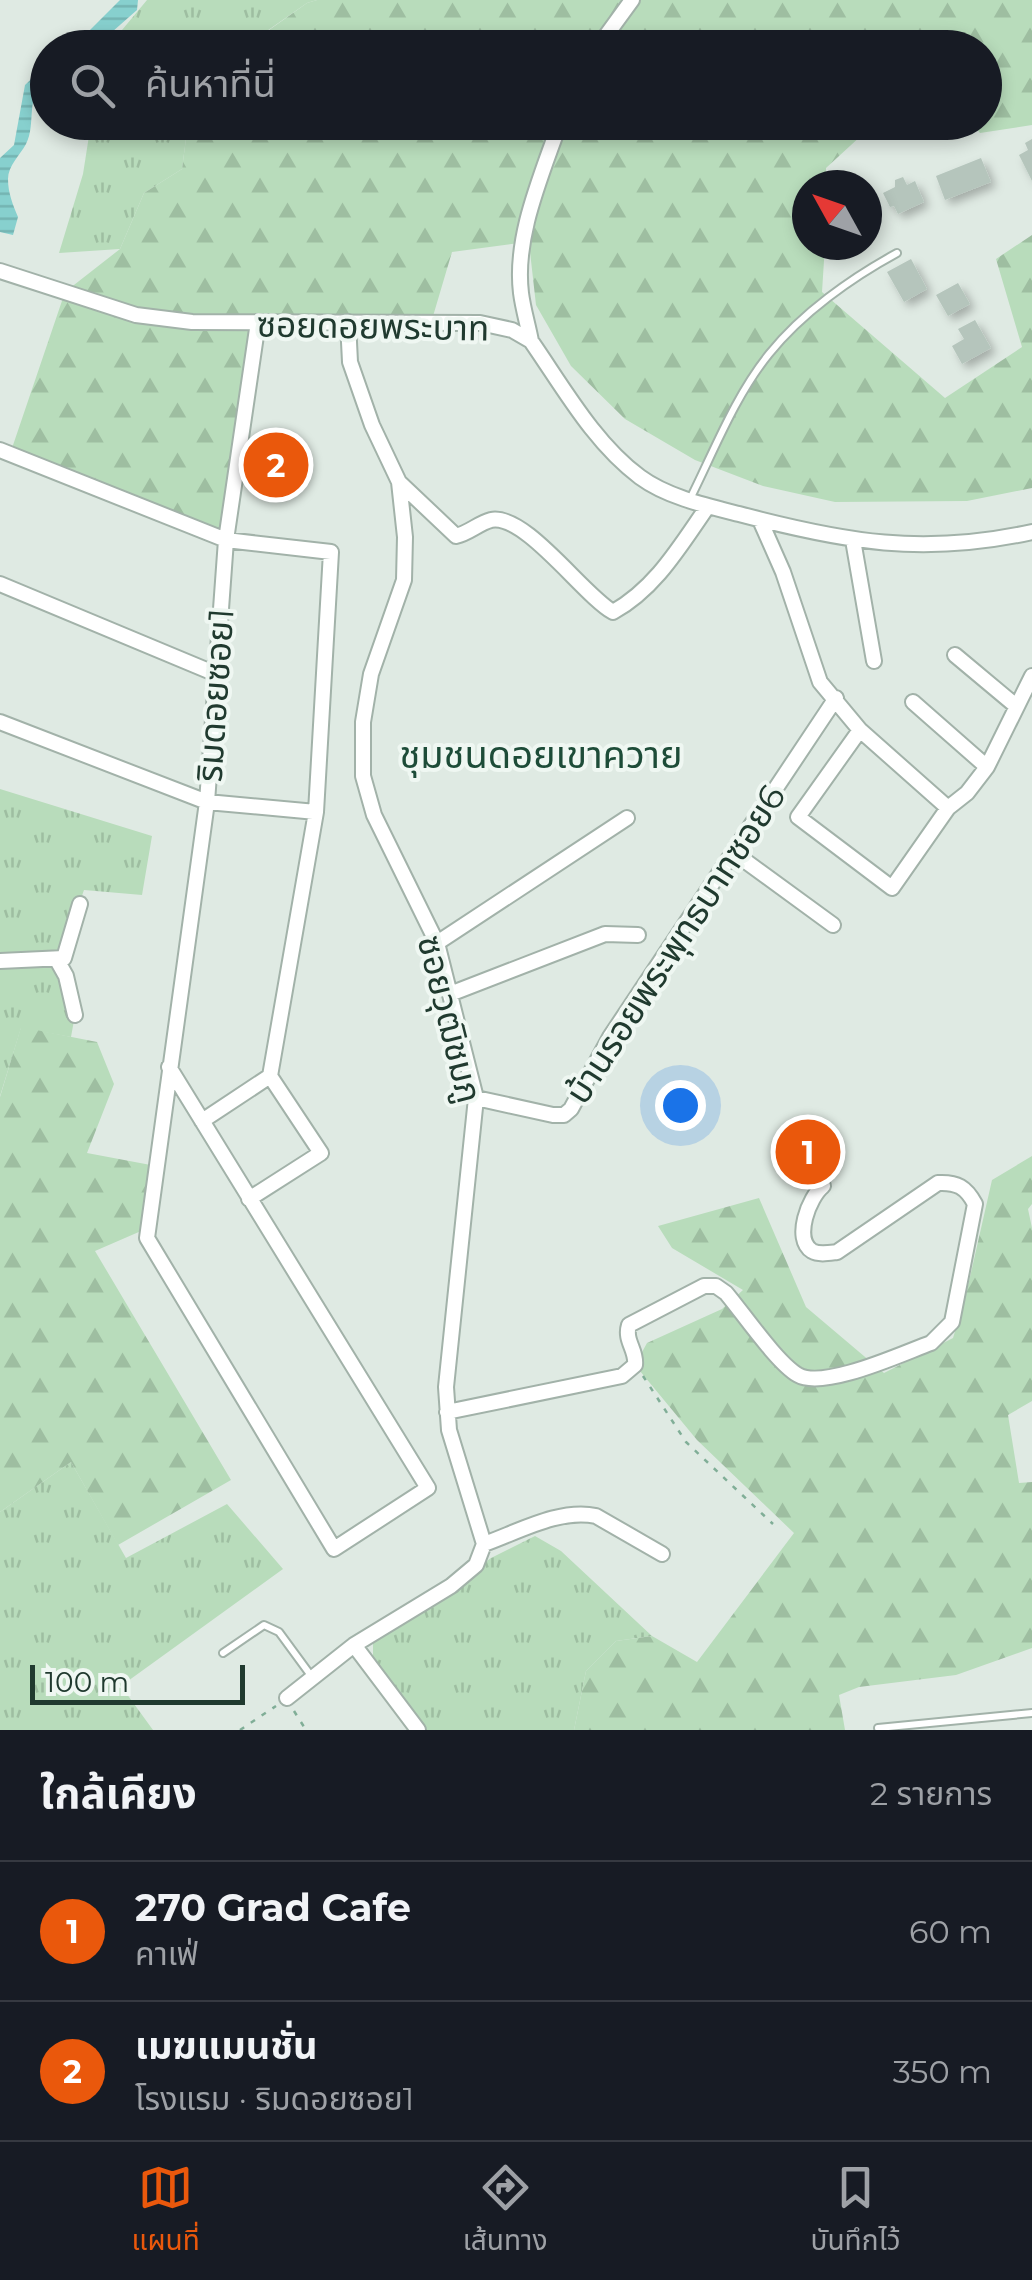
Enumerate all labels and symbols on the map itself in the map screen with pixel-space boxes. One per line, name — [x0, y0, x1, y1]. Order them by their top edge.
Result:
north arrow — [792, 170, 882, 260]
street label: ซอยดอยพระบาท — [256, 302, 490, 350]
pin: 2 — [244, 428, 308, 502]
street label: ริมดอยซอย1 — [187, 607, 243, 783]
district label: ชุมชนดอยเขาควาย — [399, 731, 683, 778]
street label: บ้านรอยพระพุทธบาทซอย6 — [556, 777, 794, 1111]
street label: ซอยวุฒิชมภู — [408, 931, 492, 1107]
your location — [655, 1080, 706, 1131]
pin: 1 — [776, 1114, 840, 1190]
scale bar — [30, 1660, 245, 1704]

